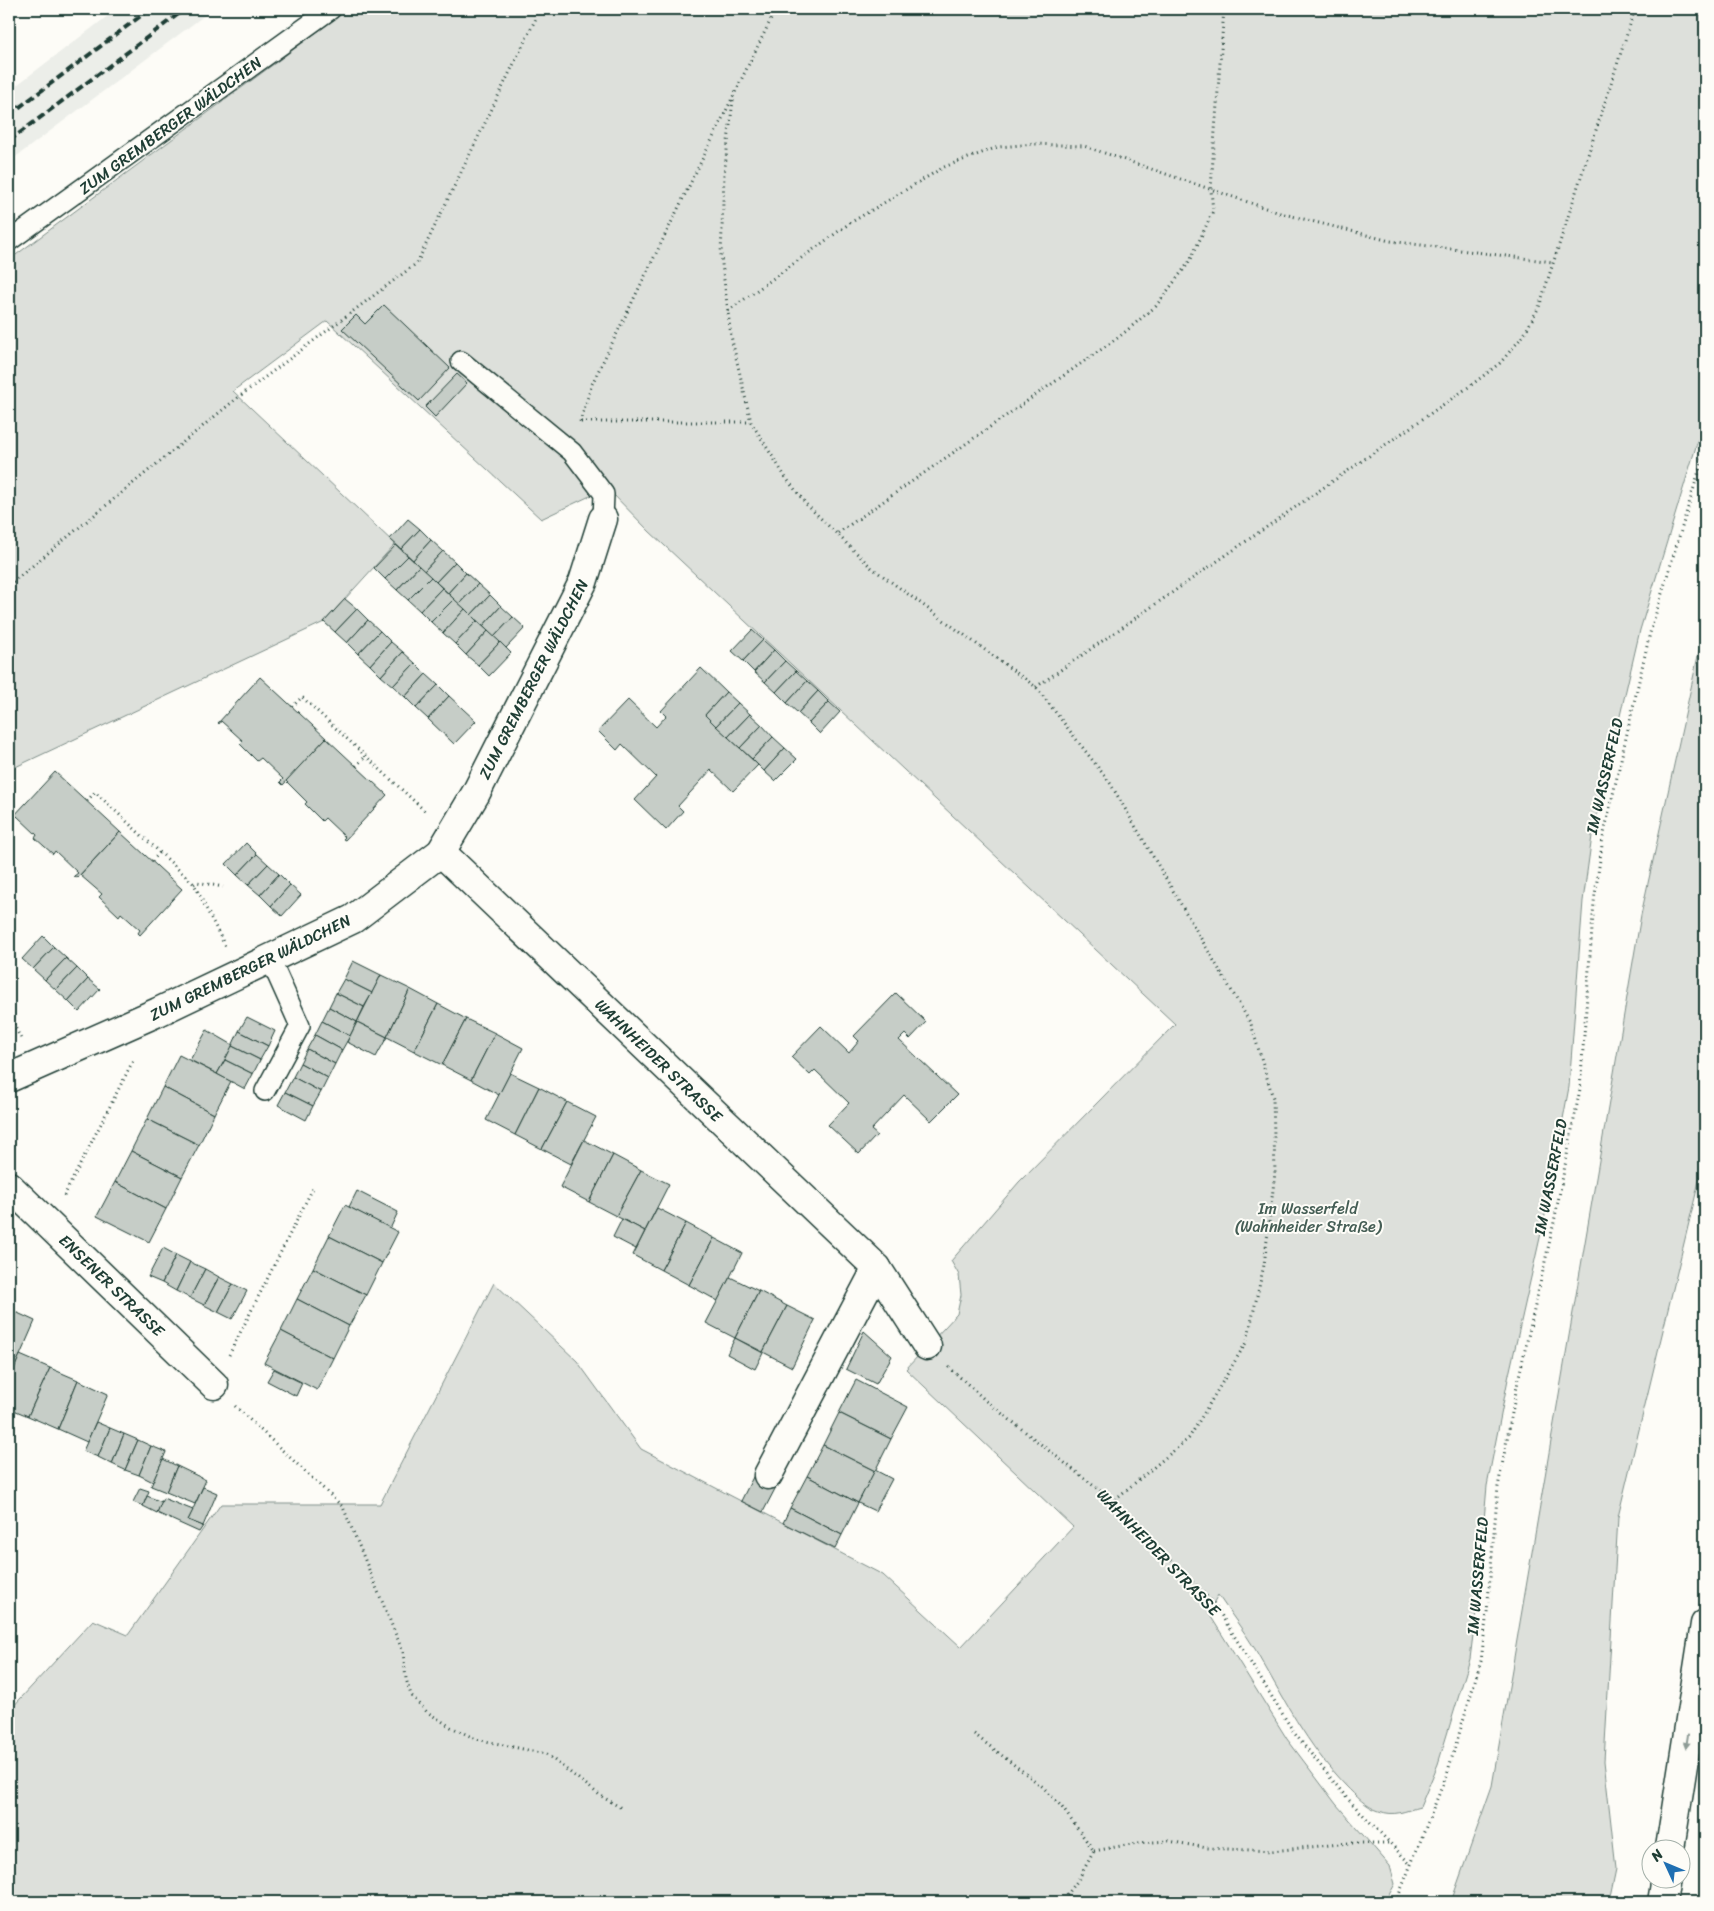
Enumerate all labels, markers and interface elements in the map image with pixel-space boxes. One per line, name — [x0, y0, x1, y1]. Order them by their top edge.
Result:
street label: ZUM GREMBERGER WÄLDCHEN — [72, 49, 268, 202]
street label: ZUM GREMBERGER WÄLDCHEN — [470, 574, 597, 785]
street label: IM WASSERFELD — [1577, 715, 1632, 838]
street label: ZUM GREMBERGER WÄLDCHEN — [144, 906, 356, 1029]
street label: WAHNHEIDER STRASSE — [588, 991, 730, 1130]
street label: IM WASSERFELD — [1525, 1116, 1576, 1239]
park label: Im Wasserfeld (Wahnheider Straße) — [1235, 1194, 1383, 1241]
street label: ENSENER STRASSE — [52, 1227, 172, 1345]
street label: WAHNHEIDER STRASSE — [1090, 1482, 1228, 1624]
street label: IM WASSERFELD — [1458, 1515, 1497, 1637]
one-way arrow — [1683, 1733, 1691, 1749]
north arrow — [1642, 1838, 1692, 1888]
text: N — [1644, 1843, 1670, 1868]

